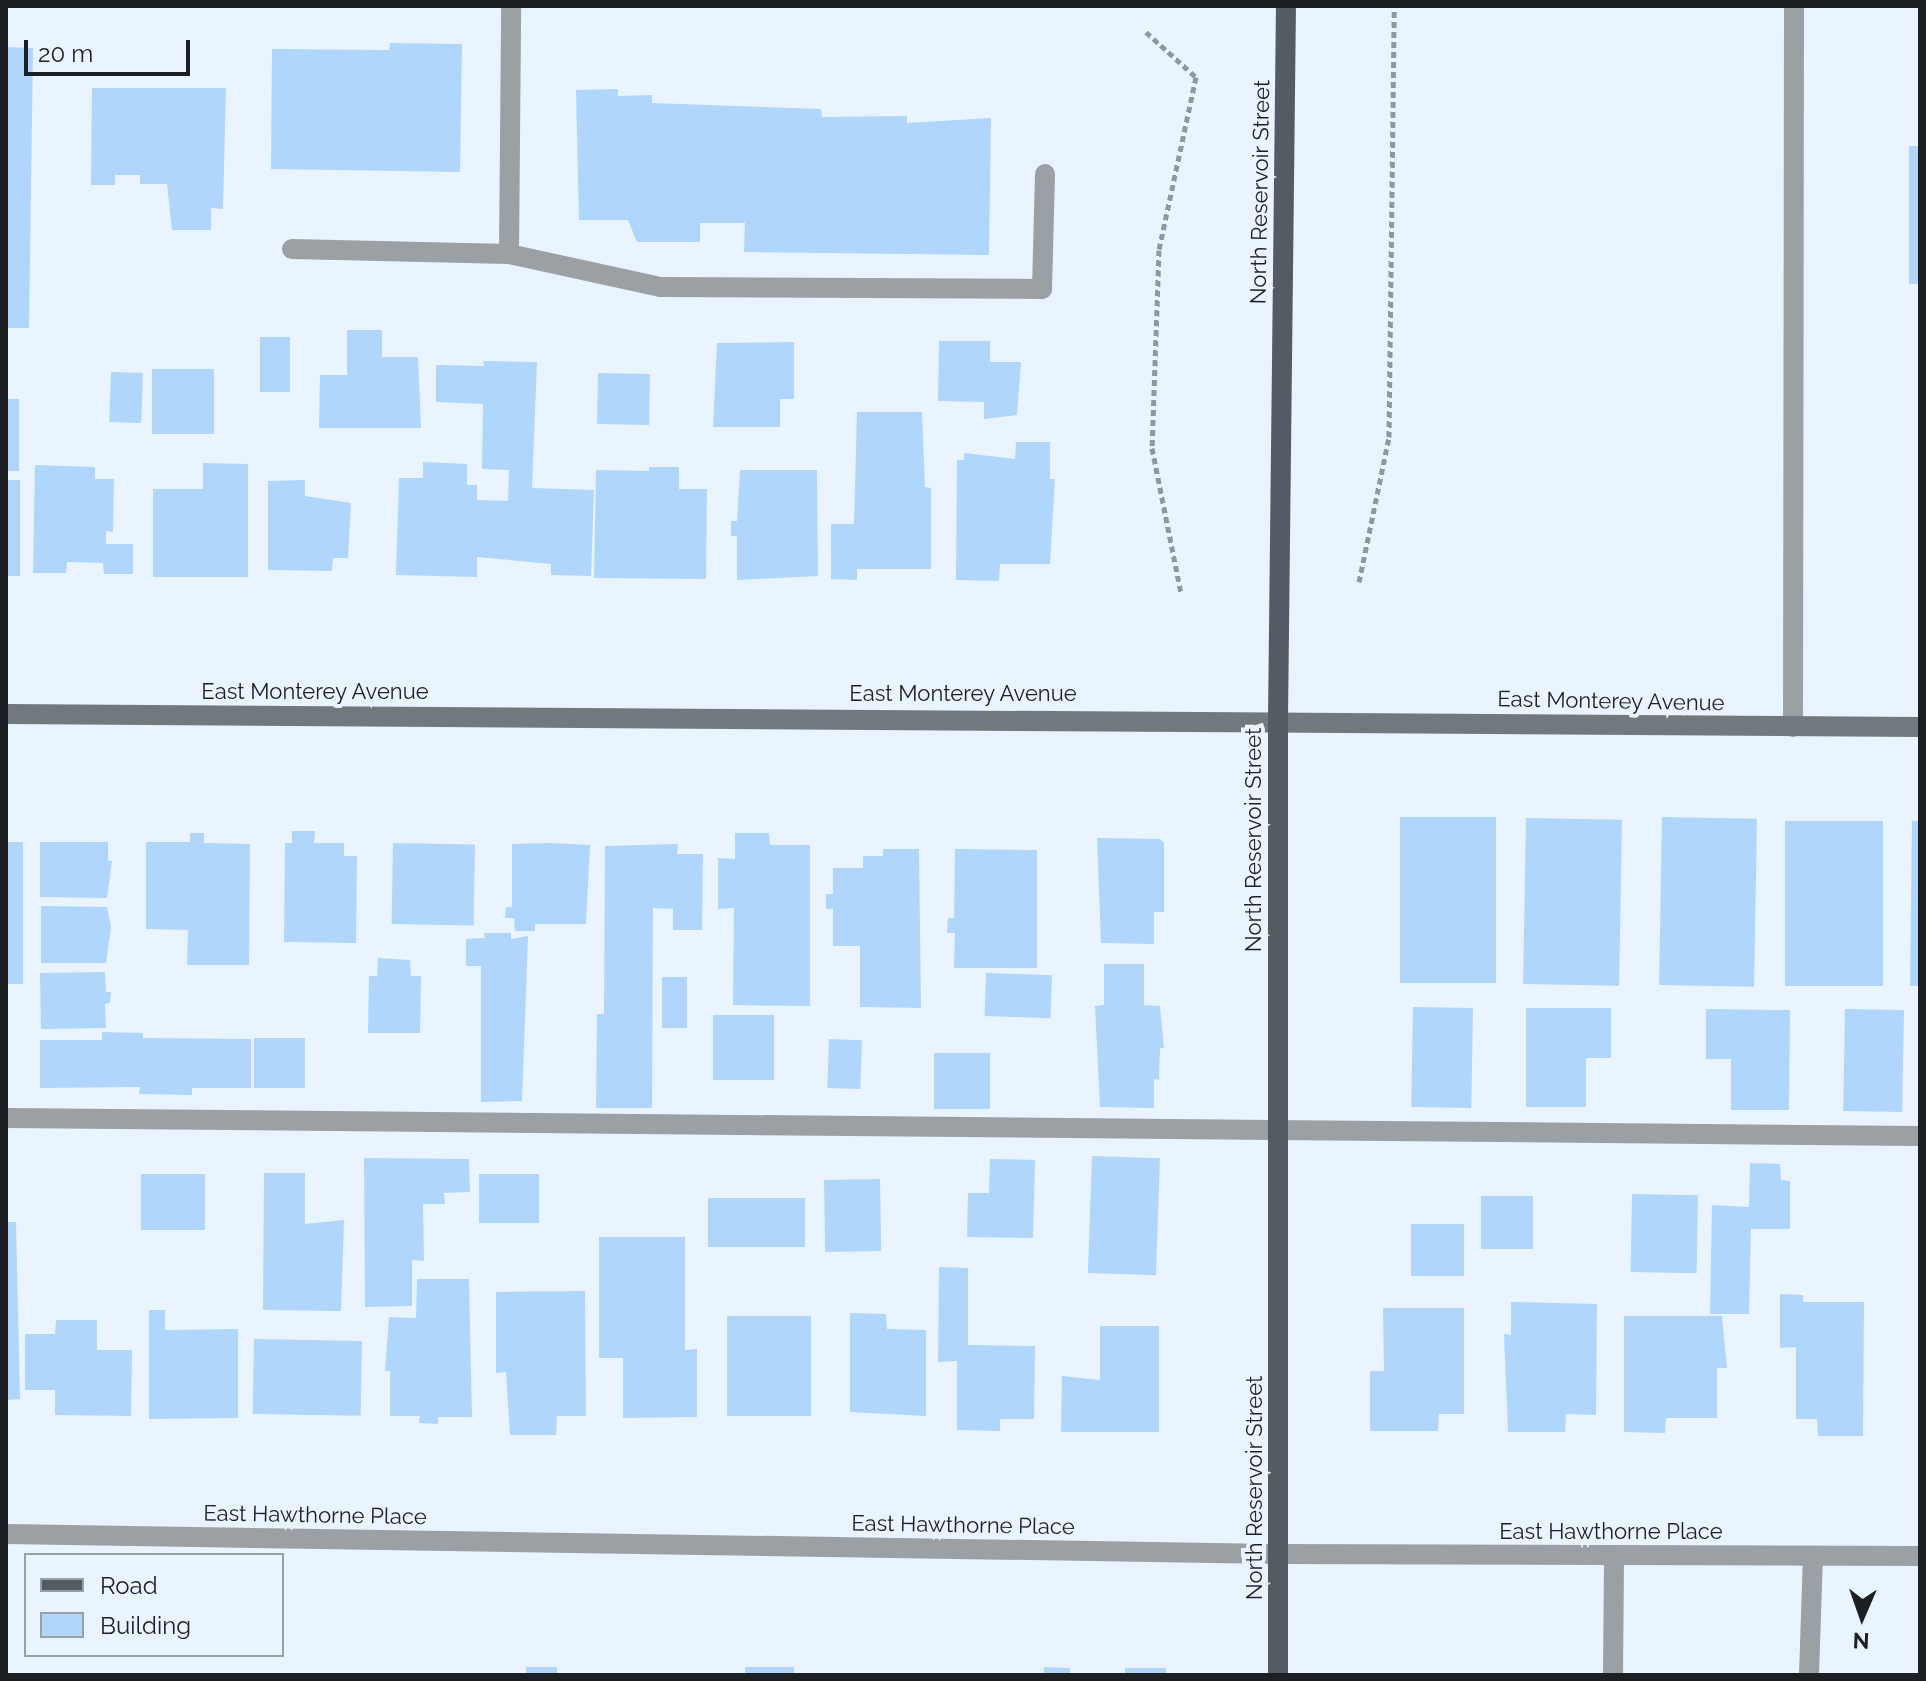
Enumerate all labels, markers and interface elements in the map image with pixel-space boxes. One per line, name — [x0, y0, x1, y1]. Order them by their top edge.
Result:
scale bar — [28, 24, 194, 74]
text: 20 m — [38, 39, 93, 68]
street label: North Reservoir Street — [1245, 79, 1275, 305]
street label: East Monterey Avenue — [201, 679, 429, 705]
street label: East Monterey Avenue — [849, 681, 1077, 707]
street label: East Monterey Avenue — [1496, 686, 1726, 716]
street label: North Reservoir Street — [1241, 727, 1267, 953]
street label: North Reservoir Street — [1242, 1375, 1268, 1601]
street label: East Hawthorne Place — [203, 1500, 427, 1530]
street label: East Hawthorne Place — [851, 1510, 1075, 1540]
street label: East Hawthorne Place — [1499, 1519, 1723, 1545]
legend — [24, 1553, 284, 1657]
text: Road — [100, 1571, 158, 1600]
north arrow — [1822, 1577, 1902, 1657]
text: Building — [100, 1611, 191, 1640]
text: N — [1852, 1628, 1870, 1654]

